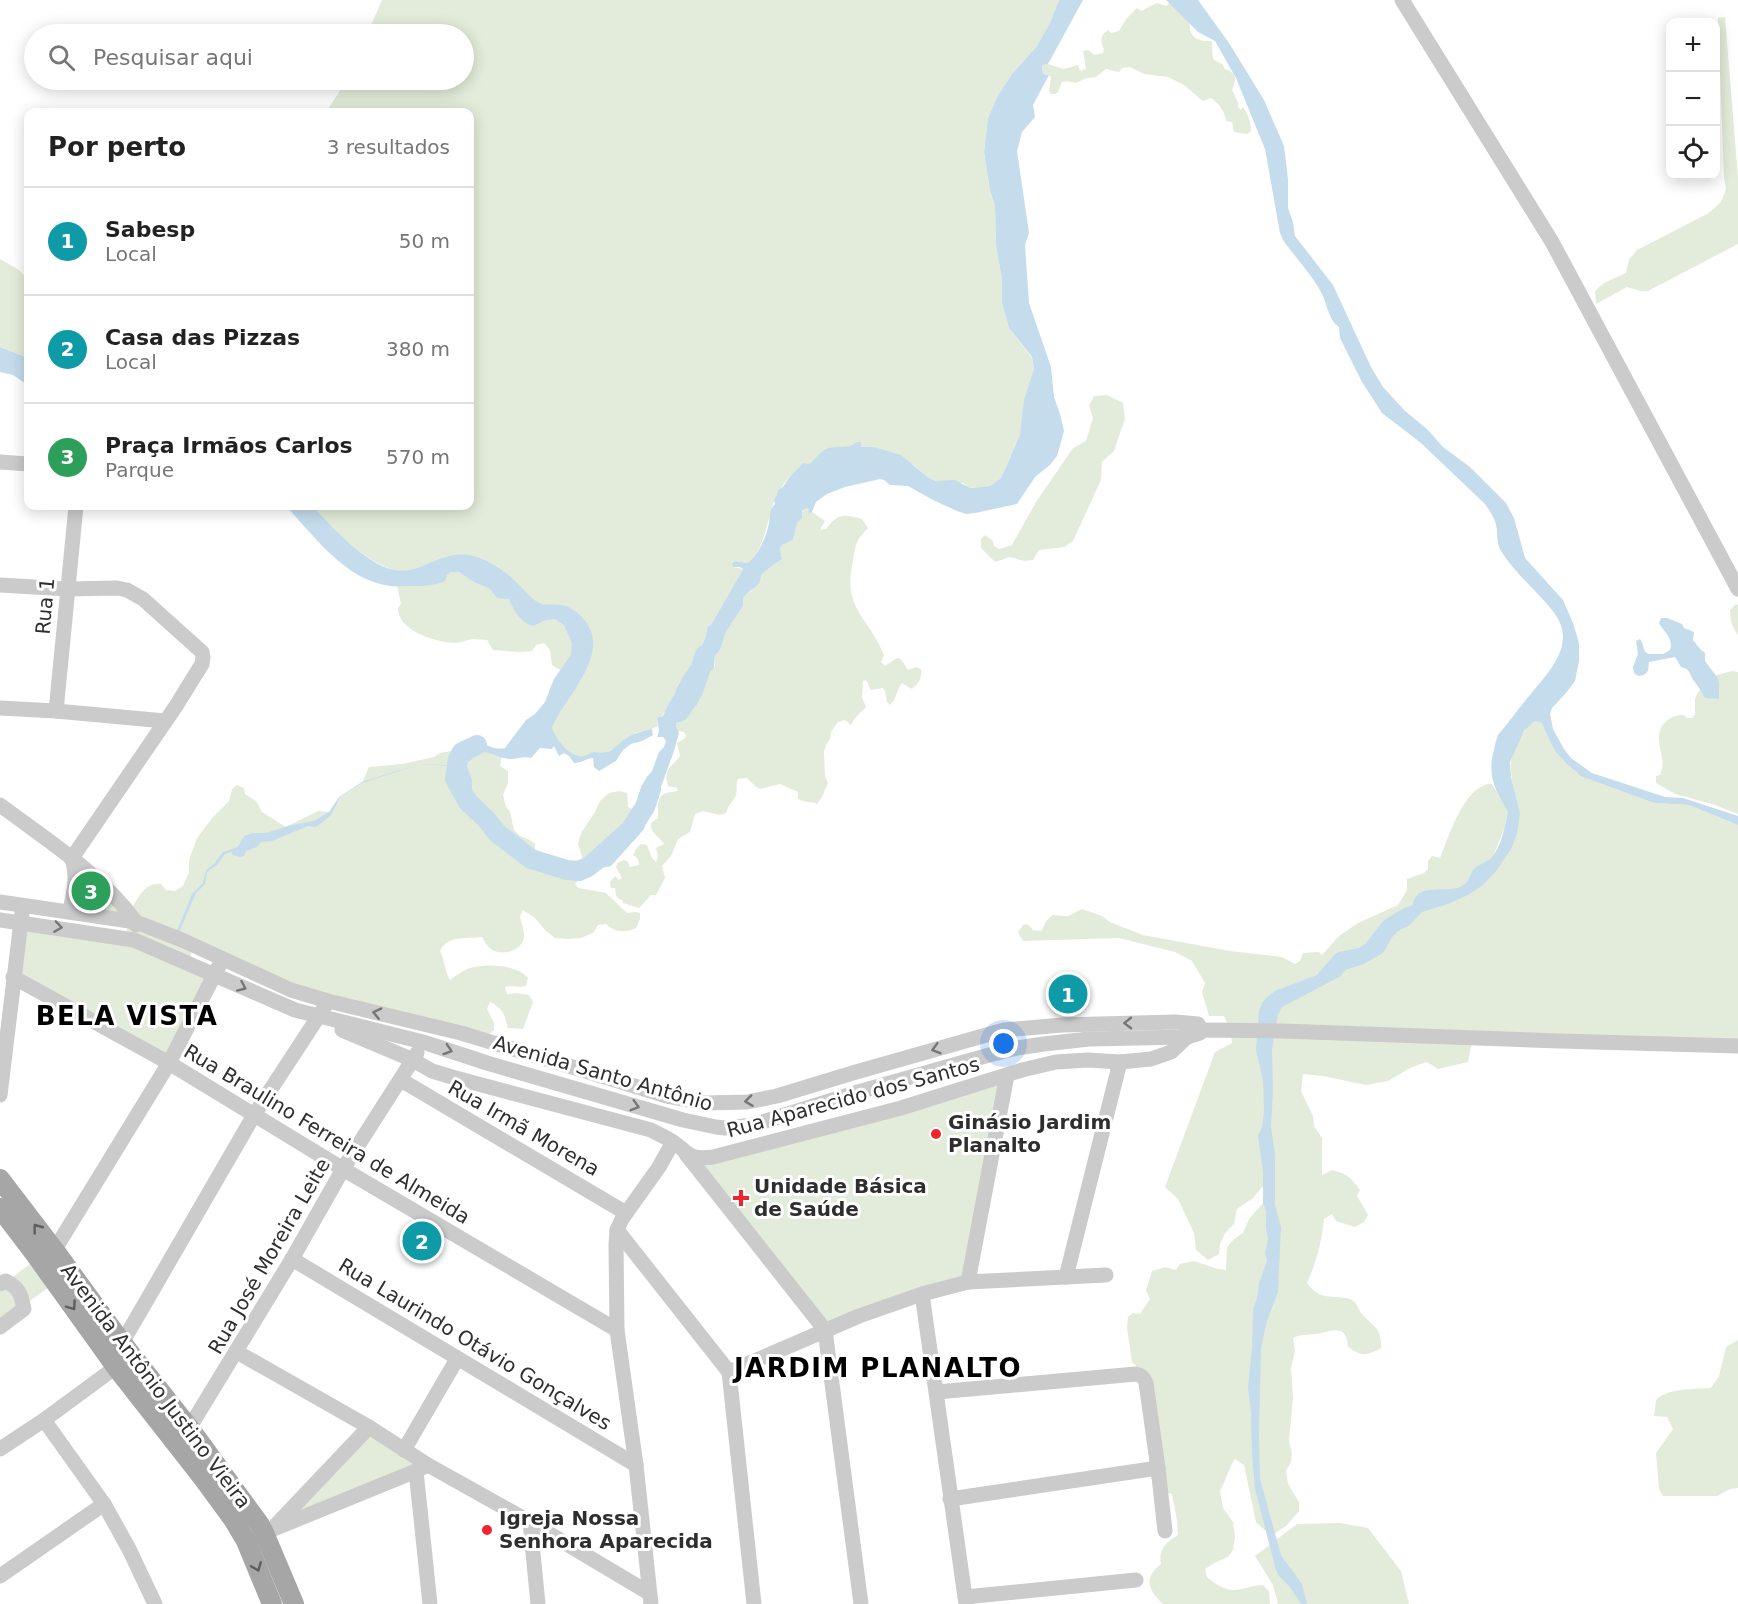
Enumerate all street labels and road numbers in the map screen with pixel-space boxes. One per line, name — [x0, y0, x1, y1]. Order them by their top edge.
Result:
street label: Rua 1 — [31, 577, 59, 635]
street label: Avenida Santo Antônio — [491, 1030, 715, 1116]
street label: Rua Braulino Ferreira de Almeida — [180, 1039, 474, 1229]
street label: Rua Aparecido dos Santos — [724, 1052, 982, 1142]
street label: Rua Irmã Morena — [444, 1075, 604, 1181]
street label: Rua José Moreira Leite — [203, 1154, 335, 1358]
street label: Rua Laurindo Otávio Gonçalves — [334, 1253, 616, 1435]
street label: Avenida Antônio Justino Vieira — [56, 1259, 256, 1513]

